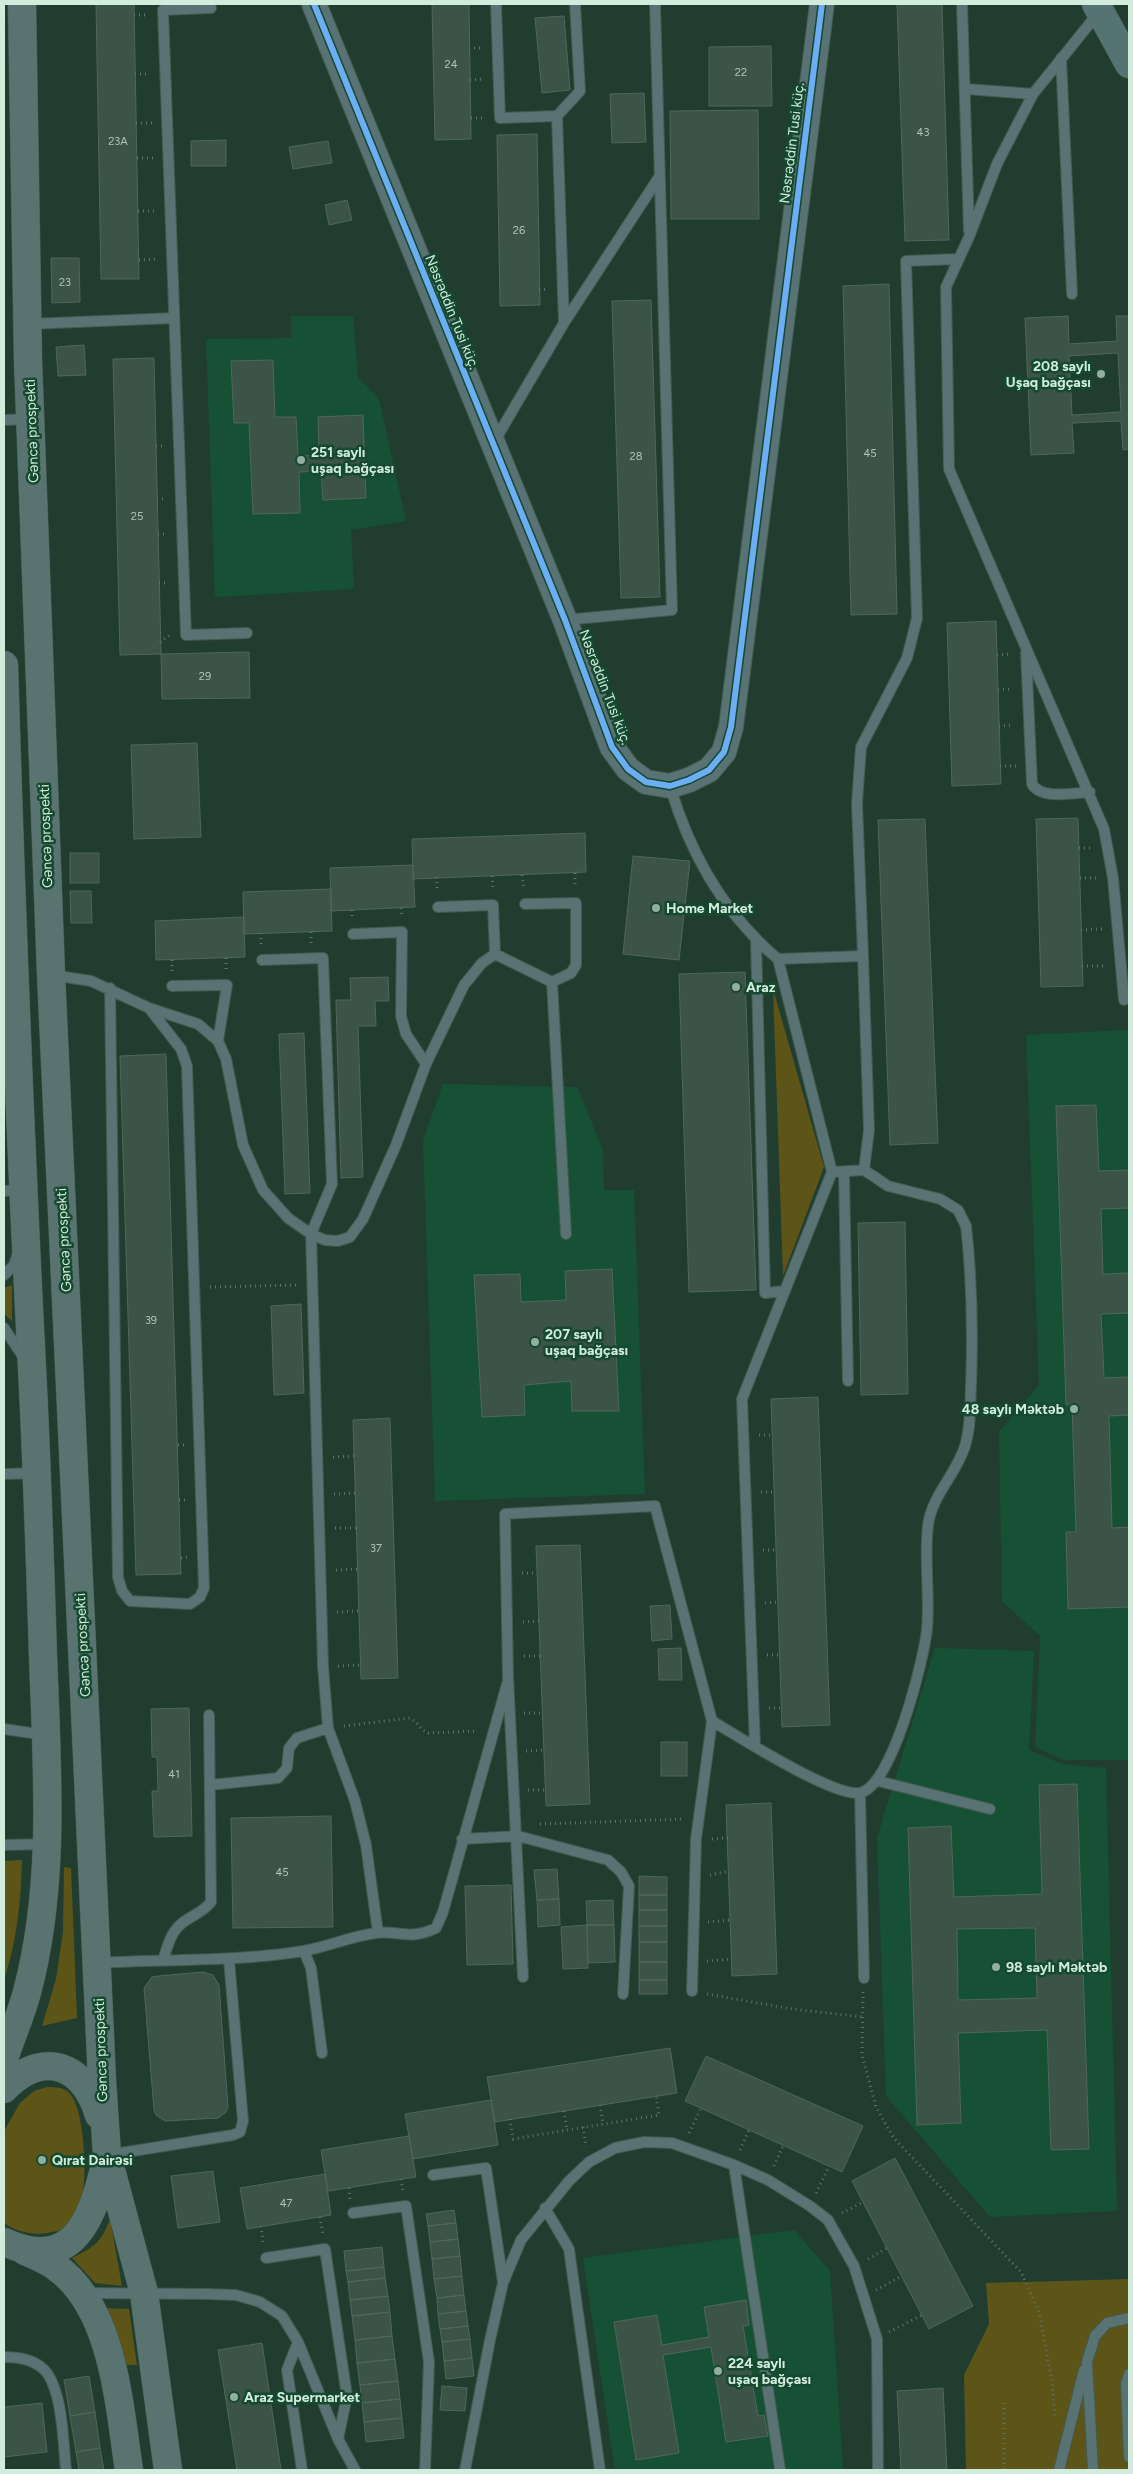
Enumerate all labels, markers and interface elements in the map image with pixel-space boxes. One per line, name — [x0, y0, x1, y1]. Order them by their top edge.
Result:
house number: 24 — [445, 58, 458, 71]
house number: 22 — [735, 66, 747, 79]
street label: Nəsrəddin Tusi küç. — [776, 81, 808, 204]
house number: 43 — [917, 126, 929, 139]
house number: 23A — [108, 135, 128, 148]
house number: 26 — [513, 224, 525, 237]
street label: Nəsrəddin Tusi küç. — [421, 252, 483, 372]
house number: 23 — [59, 276, 71, 289]
place label: 208 saylı Uşaq bağçası — [1006, 358, 1091, 391]
marker: 208 saylı Uşaq bağçası — [1095, 368, 1107, 380]
street label: Gəncə prospekti — [22, 379, 42, 483]
place label: 251 saylı uşaq bağçası — [311, 444, 394, 477]
house number: 45 — [863, 447, 877, 460]
house number: 28 — [630, 450, 643, 463]
marker: 251 saylı uşaq bağçası — [295, 454, 307, 466]
house number: 25 — [131, 510, 143, 523]
street label: Nəsrəddin Tusi küç. — [575, 627, 635, 747]
house number: 29 — [199, 670, 211, 683]
street label: Gəncə prospekti — [36, 784, 56, 888]
place label: Home Market — [666, 900, 754, 917]
marker: Home Market — [650, 902, 662, 914]
place label: Araz — [746, 979, 776, 996]
marker: Araz — [730, 981, 742, 993]
street label: Gəncə prospekti — [53, 1188, 75, 1292]
house number: 39 — [145, 1314, 157, 1327]
place label: 207 saylı uşaq bağçası — [545, 1326, 628, 1359]
marker: 207 saylı uşaq bağçası — [529, 1336, 541, 1348]
place label: 48 saylı Məktəb — [962, 1401, 1064, 1418]
marker: 48 saylı Məktəb — [1068, 1403, 1080, 1415]
house number: 37 — [370, 1542, 382, 1555]
street label: Gəncə prospekti — [72, 1593, 94, 1697]
house number: 41 — [168, 1768, 180, 1781]
house number: 45 — [275, 1866, 289, 1879]
place label: 98 saylı Məktəb — [1006, 1959, 1107, 1976]
marker: 98 saylı Məktəb — [990, 1961, 1002, 1973]
street label: Gəncə prospekti — [91, 1998, 111, 2102]
place label: Qırat Dairəsi — [52, 2152, 133, 2169]
marker: Qırat Dairəsi — [36, 2154, 48, 2166]
house number: 47 — [280, 2197, 292, 2210]
place label: 224 saylı uşaq bağçası — [728, 2355, 811, 2388]
marker: 224 saylı uşaq bağçası — [712, 2365, 724, 2377]
place label: Araz Supermarket — [244, 2389, 361, 2406]
marker: Araz Supermarket — [228, 2391, 240, 2403]

